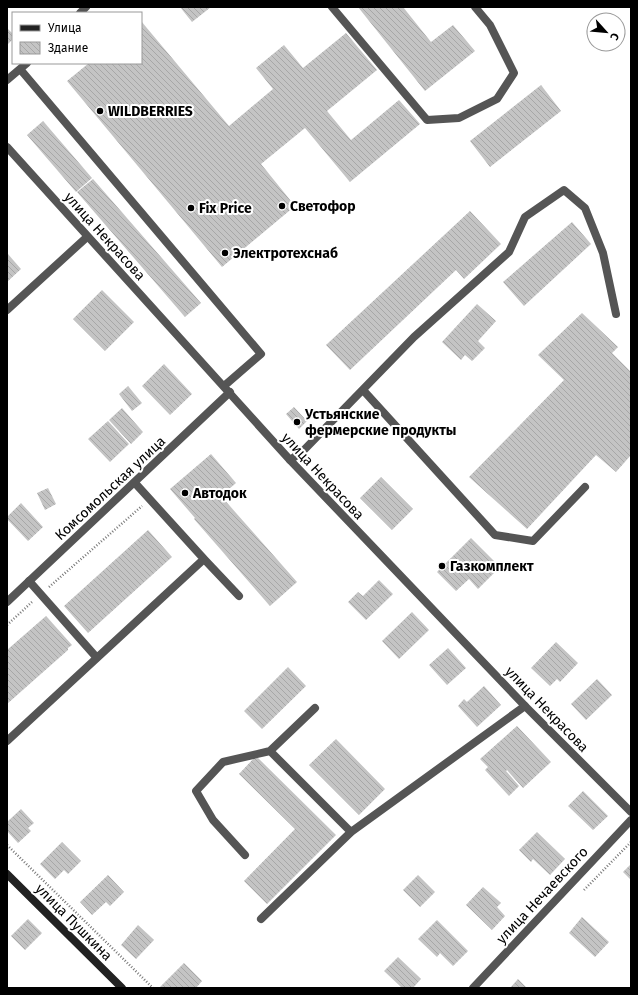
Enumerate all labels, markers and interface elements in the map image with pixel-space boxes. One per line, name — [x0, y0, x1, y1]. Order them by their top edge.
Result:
legend — [12, 12, 142, 64]
north arrow — [586, 12, 626, 52]
text: Улица — [48, 21, 82, 35]
text: С — [607, 31, 622, 43]
text: Здание — [48, 41, 88, 55]
place label: WILDBERRIES — [108, 103, 193, 120]
marker: WILDBERRIES — [95, 106, 105, 116]
street label: улица Некрасова — [61, 189, 149, 284]
place label: Светофор — [290, 198, 356, 215]
place label: Fix Price — [199, 200, 252, 217]
marker: Светофор — [277, 201, 287, 211]
marker: Fix Price — [186, 203, 196, 213]
place label: Электротехснаб — [233, 245, 338, 262]
marker: Электротехснаб — [220, 248, 230, 258]
place label: Устьянские фермерские продукты — [304, 406, 457, 439]
marker: Устьянские фермерские продукты — [292, 417, 302, 427]
street label: улица Некрасова — [278, 429, 367, 523]
street label: Комсомольская улица — [52, 433, 169, 544]
place label: Автодок — [192, 485, 247, 502]
marker: Автодок — [180, 488, 190, 498]
place label: Газкомплект — [450, 558, 534, 575]
marker: Газкомплект — [437, 561, 447, 571]
street label: улица Некрасова — [501, 663, 592, 756]
street label: улица Нечаевского — [493, 843, 592, 947]
street label: улица Пушкина — [32, 880, 116, 964]

